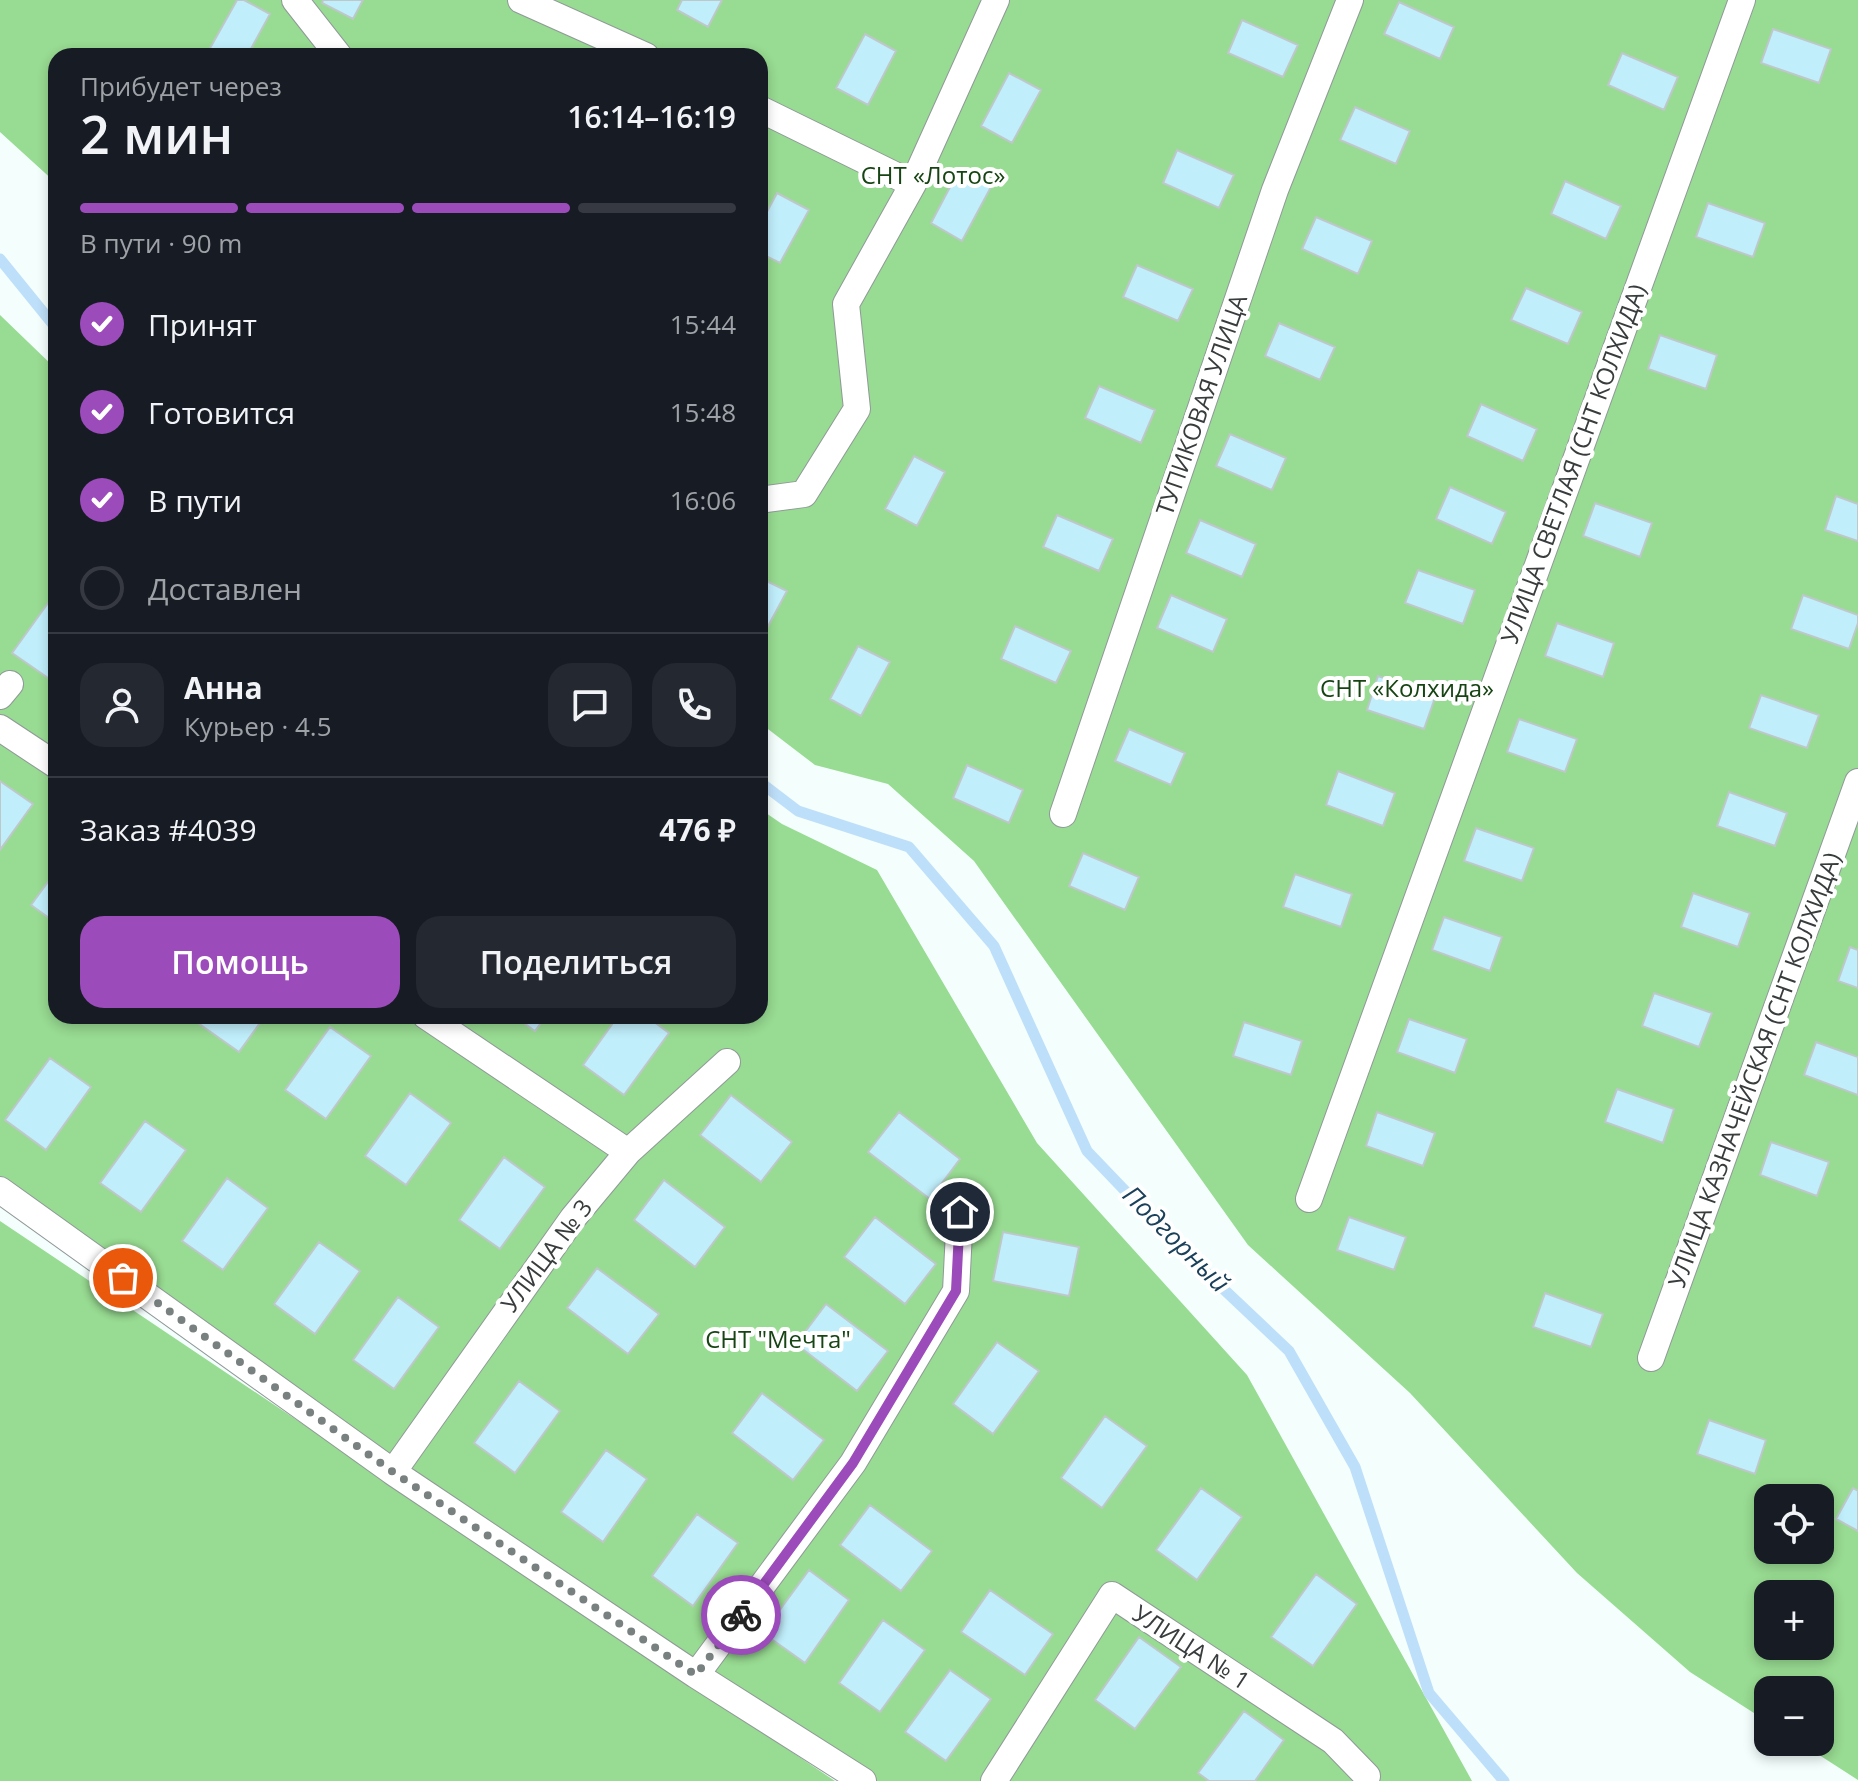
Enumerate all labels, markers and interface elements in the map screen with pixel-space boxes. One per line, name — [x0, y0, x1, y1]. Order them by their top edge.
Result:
text: Прибудет через — [80, 68, 282, 104]
text: 16:14–16:19 — [567, 96, 736, 137]
text: 2 мин — [80, 98, 233, 169]
park label: СНТ «Лотос» — [861, 158, 1005, 191]
text: В пути · 90 m — [80, 225, 242, 261]
street label: УЛИЦА СВЕТЛАЯ (СНТ КОЛХИДА) — [1492, 279, 1653, 648]
street label: ТУПИКОВАЯ УЛИЦА — [1147, 289, 1254, 520]
icon: check — [80, 302, 124, 346]
text: Принят — [148, 304, 257, 345]
text: 15:44 — [670, 306, 736, 342]
icon: check — [80, 390, 124, 434]
text: Готовится — [148, 392, 295, 433]
text: 15:48 — [670, 394, 736, 430]
icon: check — [80, 478, 124, 522]
text: В пути — [148, 480, 242, 521]
text: 16:06 — [670, 482, 736, 518]
text: Доставлен — [148, 568, 302, 609]
button: person — [80, 663, 164, 747]
button: chat — [548, 663, 632, 747]
button: phone — [652, 663, 736, 747]
text: Анна — [184, 667, 263, 708]
park label: СНТ «Колхида» — [1320, 671, 1494, 704]
text: Курьер · 4.5 — [184, 708, 332, 744]
text: Заказ #4039 — [80, 809, 257, 850]
text: 476 ₽ — [659, 809, 736, 850]
street label: УЛИЦА КАЗНАЧЕЙСКАЯ (СНТ КОЛХИДА) — [1659, 847, 1848, 1292]
button: Помощь — [80, 916, 400, 1008]
button: Поделиться — [416, 916, 736, 1008]
water label: Подгорный — [1115, 1177, 1238, 1300]
pin — [926, 1178, 994, 1246]
icon: home — [938, 1190, 982, 1234]
street label: УЛИЦА № 3 — [492, 1192, 599, 1318]
pin — [89, 1244, 157, 1312]
icon: bag — [101, 1256, 145, 1300]
park label: СНТ "Мечта" — [705, 1322, 851, 1355]
map controls — [1754, 1484, 1834, 1756]
button: locate — [1754, 1484, 1834, 1564]
courier — [701, 1575, 781, 1655]
button: + — [1754, 1580, 1834, 1660]
icon: bike — [719, 1593, 763, 1637]
street label: УЛИЦА № 1 — [1127, 1597, 1257, 1697]
button: − — [1754, 1676, 1834, 1756]

